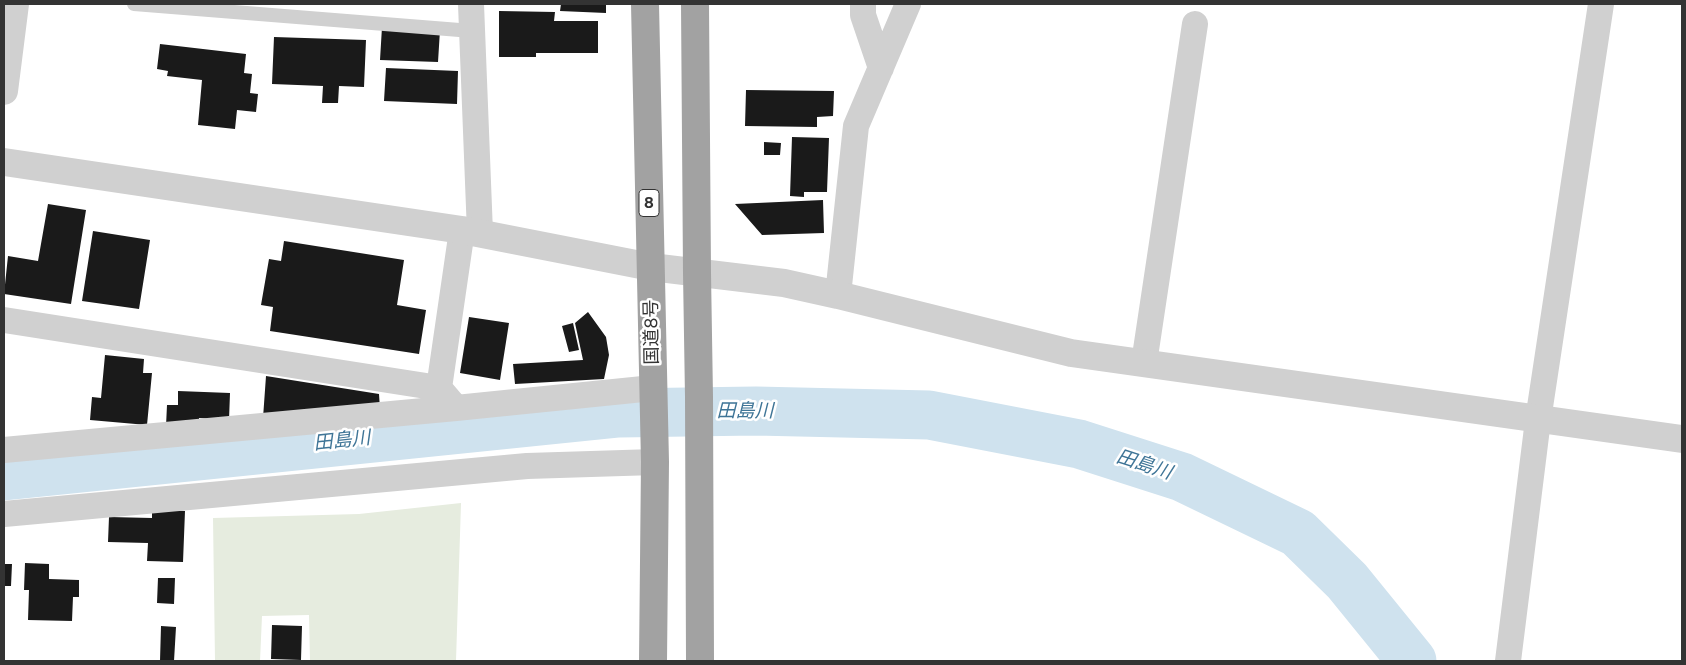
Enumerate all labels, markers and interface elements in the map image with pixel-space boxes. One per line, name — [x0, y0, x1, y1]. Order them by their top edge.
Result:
road number: 8 — [639, 190, 659, 217]
street label: 国道8号 — [641, 299, 663, 365]
water label: 田島川 — [717, 400, 773, 422]
water label: 田島川 — [312, 427, 372, 455]
water label: 田島川 — [1113, 445, 1175, 485]

